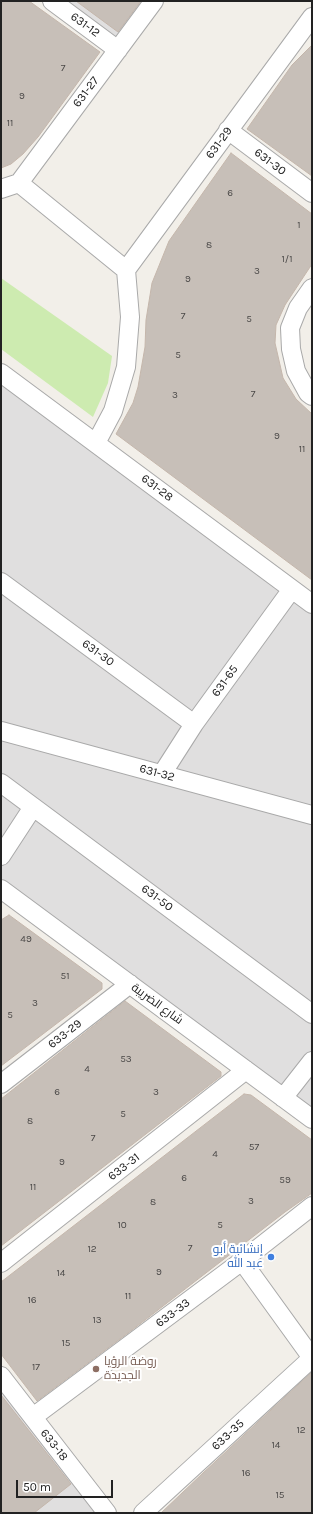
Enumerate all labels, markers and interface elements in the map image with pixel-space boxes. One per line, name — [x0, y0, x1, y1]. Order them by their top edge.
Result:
street label: 631-12 — [67, 9, 103, 41]
house number: 7 — [61, 62, 65, 74]
street label: 631-27 — [70, 74, 102, 110]
house number: 9 — [19, 90, 25, 102]
house number: 11 — [7, 117, 13, 129]
street label: 631-29 — [203, 124, 235, 162]
street label: 631-30 — [251, 145, 289, 179]
house number: 6 — [227, 187, 233, 199]
house number: 1 — [297, 219, 301, 231]
house number: 8 — [206, 239, 212, 251]
house number: 1/1 — [282, 253, 292, 265]
house number: 3 — [254, 265, 260, 277]
house number: 9 — [185, 273, 191, 285]
house number: 7 — [181, 310, 185, 322]
house number: 5 — [246, 313, 252, 325]
house number: 5 — [175, 349, 181, 361]
house number: 7 — [251, 388, 255, 400]
house number: 3 — [172, 389, 178, 401]
house number: 9 — [274, 430, 280, 442]
house number: 11 — [299, 443, 305, 455]
street label: 631-28 — [138, 471, 176, 505]
street label: 631-30 — [79, 637, 117, 669]
street label: 631-65 — [209, 662, 241, 700]
street label: 631-32 — [138, 761, 176, 785]
street label: 631-50 — [138, 881, 176, 915]
house number: 49 — [20, 933, 32, 945]
house number: 51 — [61, 970, 69, 982]
street label: شارع الضريبة — [128, 980, 186, 1028]
house number: 3 — [32, 997, 38, 1009]
house number: 5 — [7, 1009, 13, 1021]
street label: 633-29 — [45, 1016, 85, 1052]
house number: 53 — [120, 1053, 132, 1065]
house number: 4 — [84, 1063, 90, 1075]
house number: 6 — [54, 1086, 60, 1098]
house number: 3 — [153, 1086, 159, 1098]
house number: 5 — [120, 1108, 126, 1120]
house number: 8 — [27, 1115, 33, 1127]
house number: 7 — [91, 1132, 95, 1144]
house number: 57 — [249, 1141, 259, 1153]
house number: 4 — [212, 1148, 218, 1160]
street label: 633-31 — [105, 1150, 143, 1184]
house number: 9 — [59, 1156, 65, 1168]
house number: 6 — [181, 1172, 187, 1184]
house number: 59 — [279, 1174, 291, 1186]
house number: 11 — [30, 1181, 36, 1193]
house number: 3 — [248, 1195, 254, 1207]
house number: 8 — [150, 1196, 156, 1208]
house number: 10 — [117, 1219, 127, 1231]
house number: 5 — [217, 1219, 223, 1231]
house number: 7 — [188, 1242, 192, 1254]
house number: 12 — [87, 1243, 97, 1255]
place label: إنشائية أبو عبد الله — [213, 1243, 263, 1271]
marker: إنشائية أبو عبد الله — [266, 1252, 276, 1262]
house number: 9 — [156, 1266, 162, 1278]
house number: 14 — [57, 1267, 65, 1279]
house number: 11 — [125, 1290, 131, 1302]
house number: 16 — [27, 1294, 37, 1306]
street label: 633-33 — [153, 1295, 193, 1331]
house number: 13 — [92, 1314, 102, 1326]
house number: 15 — [62, 1337, 70, 1349]
place label: روضة الرؤيا الجديدة — [104, 1355, 157, 1383]
house number: 17 — [32, 1361, 40, 1373]
marker: روضة الرؤيا الجديدة — [91, 1364, 101, 1374]
street label: 633-35 — [209, 1416, 247, 1454]
house number: 12 — [296, 1424, 306, 1436]
street label: 633-18 — [37, 1426, 71, 1464]
house number: 14 — [272, 1439, 280, 1451]
house number: 16 — [241, 1467, 251, 1479]
scale bar — [18, 1472, 115, 1498]
text: 50 m — [23, 1480, 51, 1494]
house number: 15 — [276, 1489, 284, 1501]

